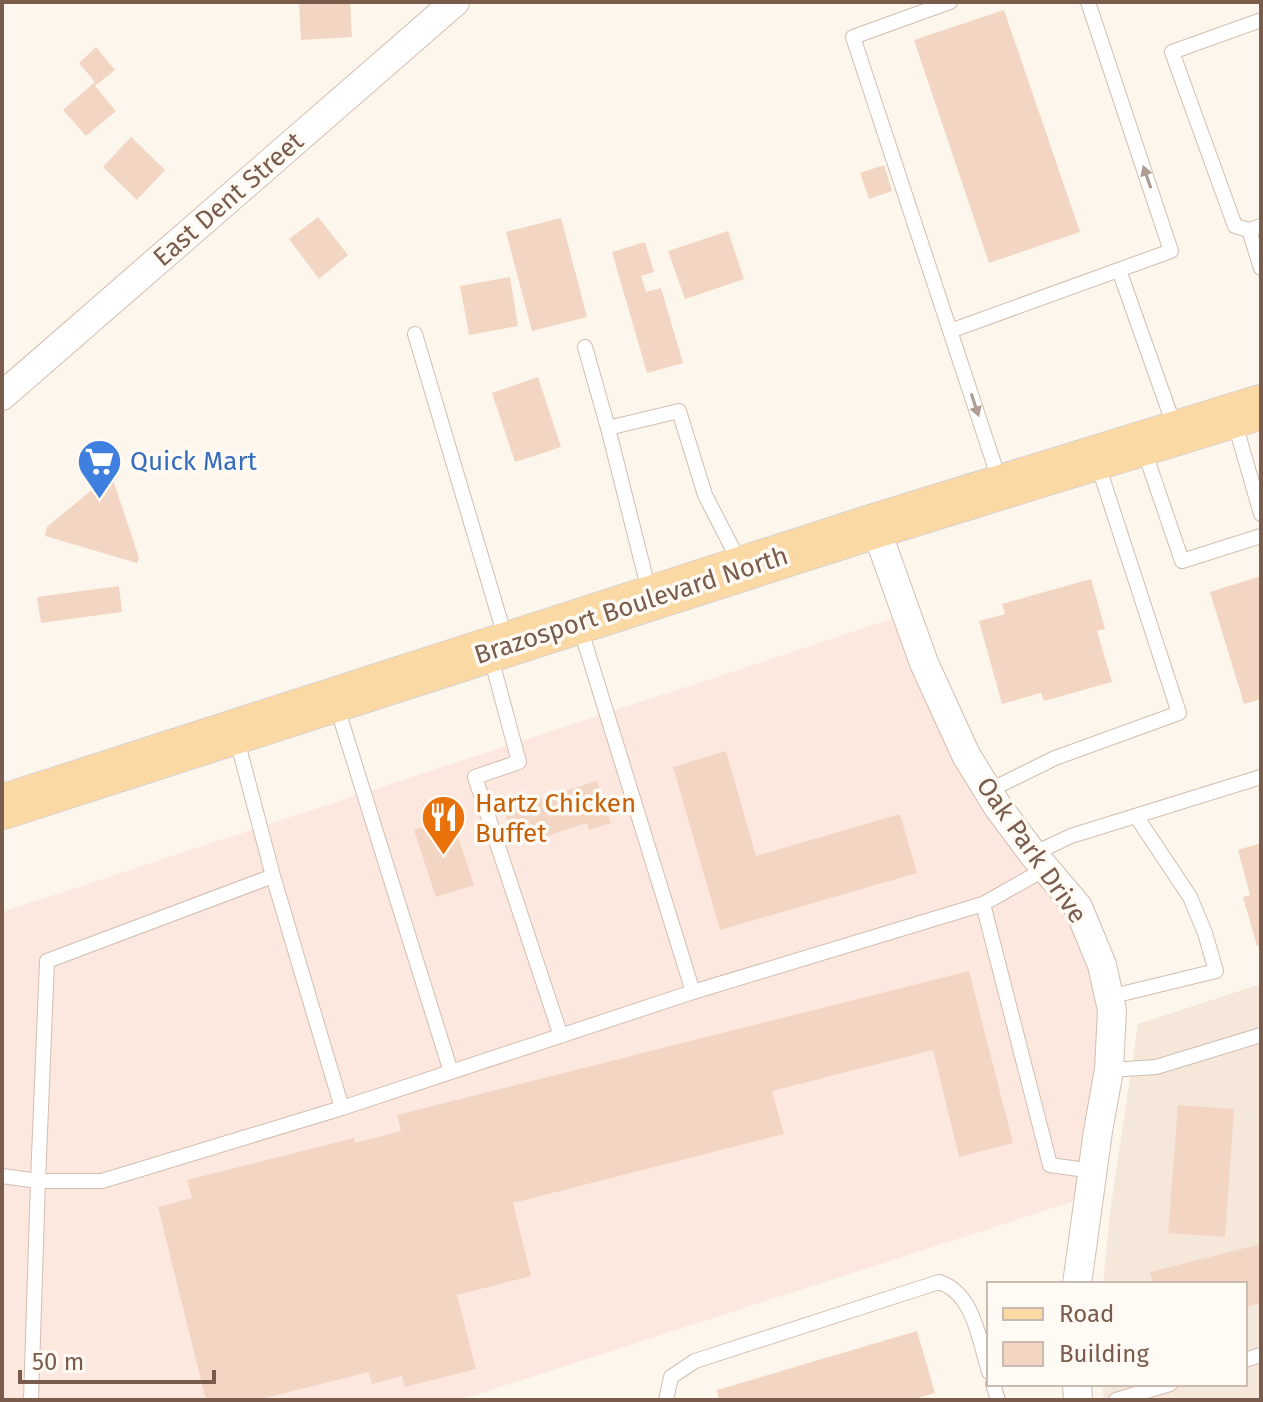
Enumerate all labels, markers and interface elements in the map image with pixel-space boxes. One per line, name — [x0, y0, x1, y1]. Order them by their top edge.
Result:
street label: East Dent Street — [147, 125, 310, 273]
one-way arrow — [1140, 165, 1152, 189]
one-way arrow — [969, 393, 981, 417]
supermarket icon: Quick Mart — [75, 437, 123, 500]
place label: Quick Mart — [130, 446, 257, 477]
street label: Brazosport Boulevard North — [470, 540, 792, 671]
street label: Oak Park Drive — [970, 771, 1093, 929]
place label: Hartz Chicken Buffet — [475, 788, 636, 849]
restaurant icon: Hartz Chicken Buffet — [420, 794, 468, 857]
legend — [987, 1282, 1247, 1386]
text: Road — [1059, 1300, 1114, 1328]
scale bar — [20, 1334, 214, 1384]
text: Building — [1059, 1340, 1149, 1368]
text: 50 m — [32, 1348, 84, 1376]

